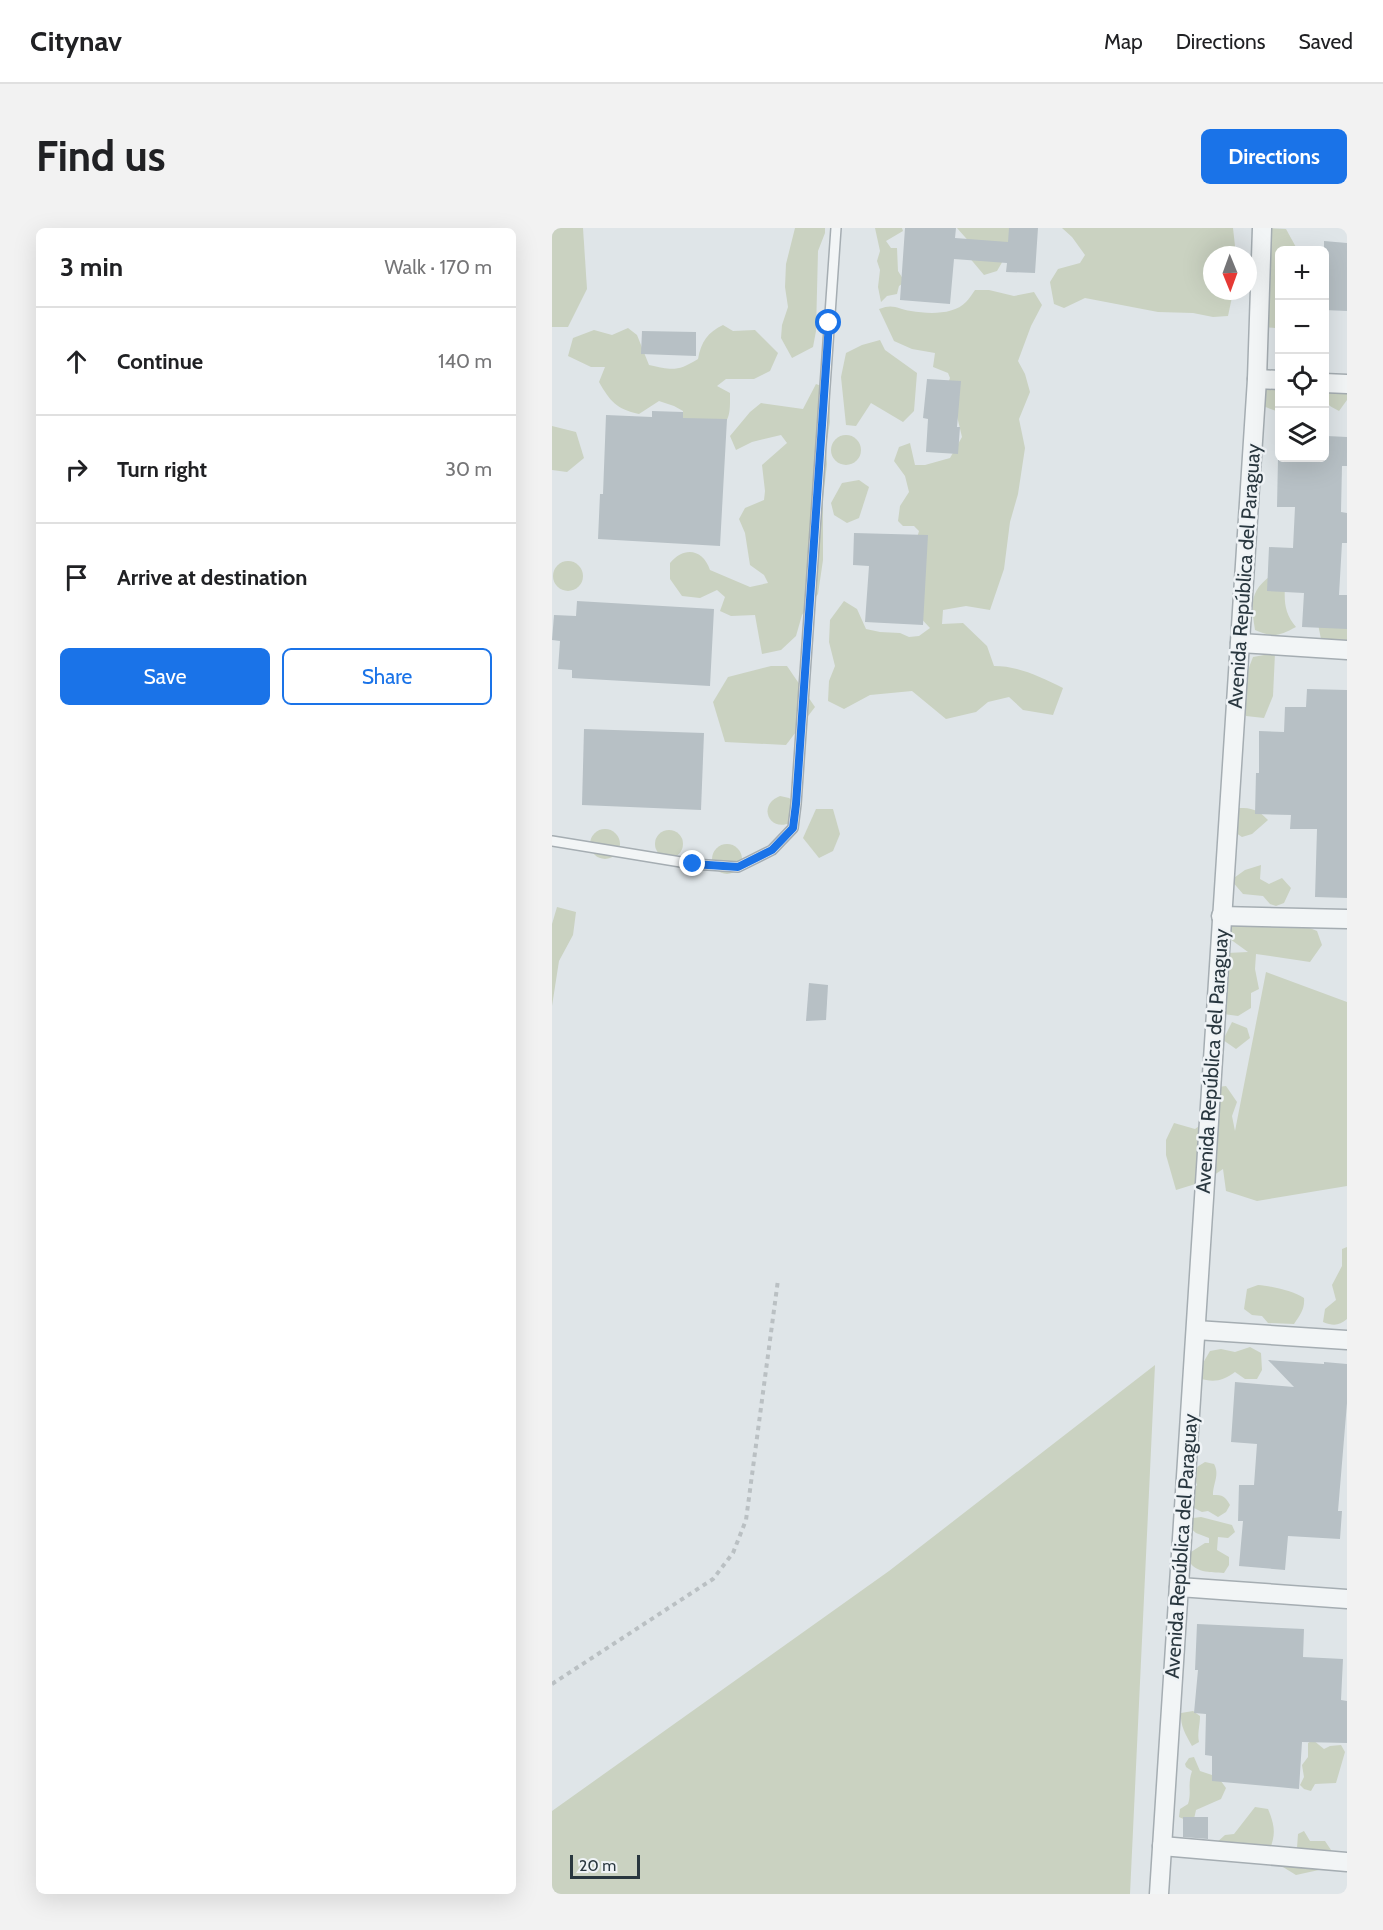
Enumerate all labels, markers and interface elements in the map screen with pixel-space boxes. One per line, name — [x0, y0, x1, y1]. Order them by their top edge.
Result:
text: Citynav — [30, 24, 122, 58]
text: Map — [1104, 29, 1143, 54]
text: Directions — [1176, 29, 1265, 54]
text: Saved — [1298, 29, 1353, 54]
button: Directions — [1201, 129, 1347, 184]
text: Find us — [36, 130, 165, 182]
north arrow — [1203, 246, 1257, 300]
map controls — [1275, 246, 1329, 462]
button: + — [1275, 246, 1329, 300]
text: 3 min — [60, 251, 123, 283]
text: Walk · 170 m — [384, 255, 492, 279]
button: − — [1275, 300, 1329, 354]
route start — [815, 309, 841, 335]
icon: ahead — [60, 345, 93, 378]
text: Continue — [117, 348, 203, 375]
text: 140 m — [438, 349, 492, 373]
button: locate — [1275, 354, 1329, 408]
button: layers — [1275, 408, 1329, 462]
street label: Avenida República del Paraguay — [1223, 443, 1265, 709]
icon: right — [60, 453, 93, 486]
text: Turn right — [117, 456, 207, 483]
text: 30 m — [445, 457, 492, 481]
icon: arrive — [60, 561, 93, 594]
text: Arrive at destination — [117, 564, 307, 591]
button: Save — [60, 648, 270, 705]
button: Share — [282, 648, 492, 705]
route end — [679, 850, 705, 876]
street label: Avenida República del Paraguay — [1191, 928, 1233, 1194]
street label: Avenida República del Paraguay — [1160, 1413, 1202, 1679]
scale bar — [570, 1852, 640, 1880]
text: 20 m — [579, 1856, 616, 1875]

